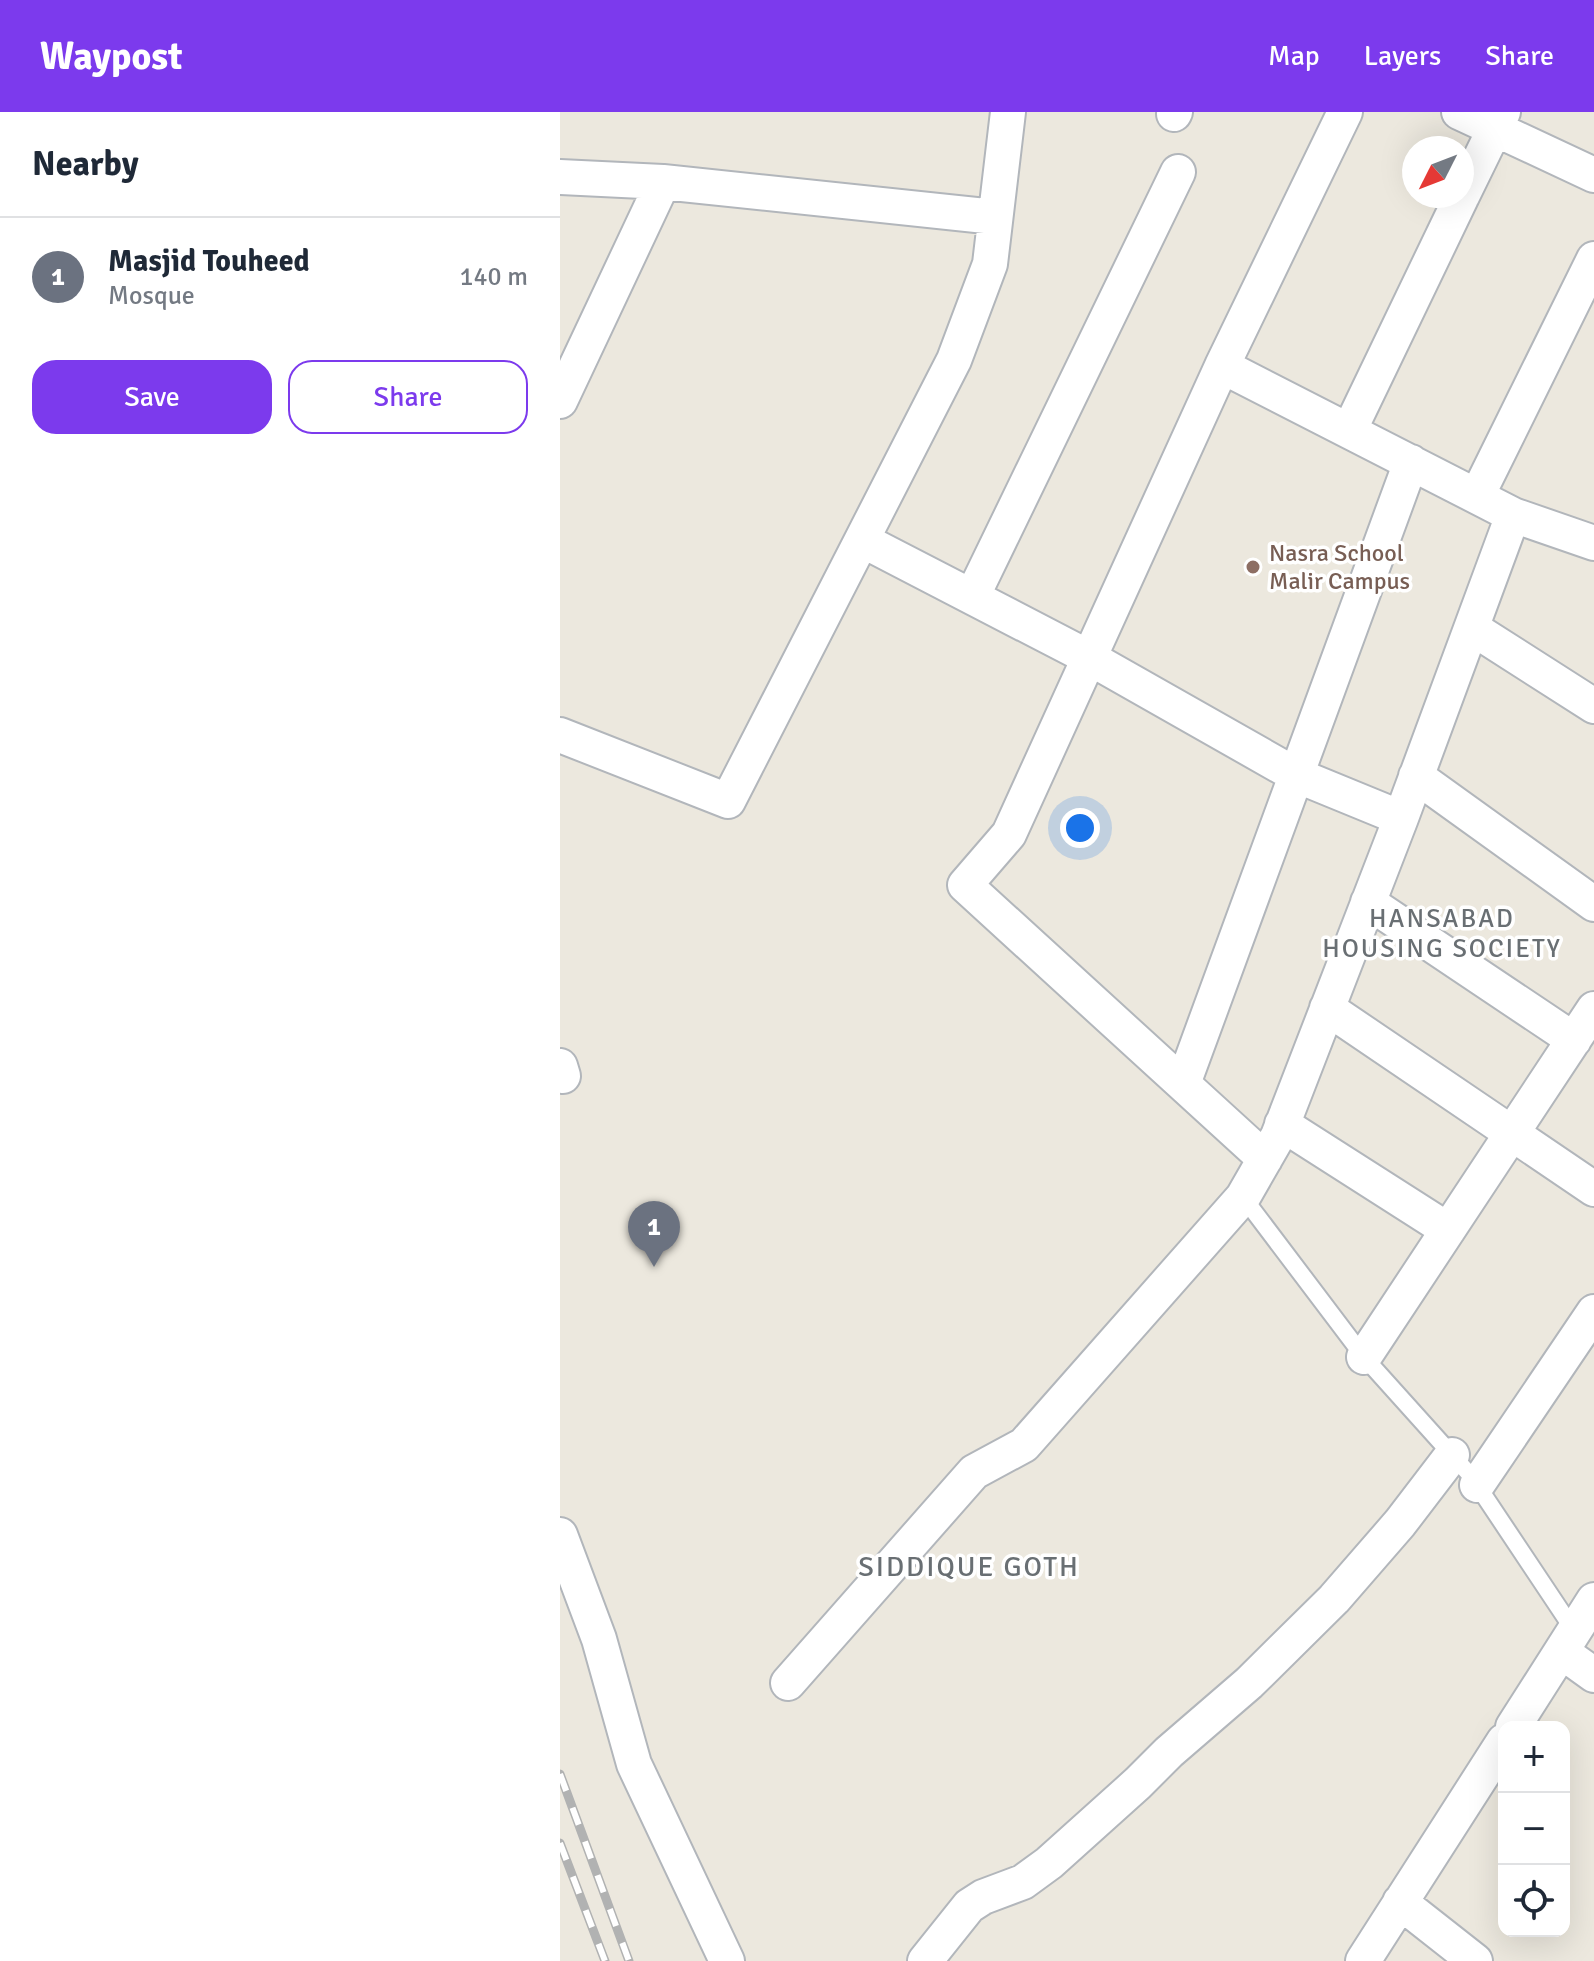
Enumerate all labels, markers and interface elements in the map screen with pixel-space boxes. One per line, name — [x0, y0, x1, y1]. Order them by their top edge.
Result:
text: Waypost — [40, 33, 182, 80]
text: Map — [1268, 39, 1320, 73]
text: Layers — [1364, 39, 1441, 73]
text: Share — [1485, 39, 1554, 73]
north arrow — [1402, 136, 1474, 208]
text: Nearby — [32, 143, 139, 185]
text: Masjid Touheed — [108, 243, 310, 280]
text: 1 — [51, 261, 65, 293]
text: 140 m — [459, 261, 528, 293]
text: Mosque — [108, 280, 195, 312]
button: Save — [32, 360, 272, 434]
button: Share — [288, 360, 528, 434]
place label: Nasra School Malir Campus — [1269, 538, 1410, 596]
marker: Nasra School Malir Campus — [1244, 558, 1262, 576]
your location — [1060, 808, 1100, 848]
district label: HANSABAD HOUSING SOCIETY — [1322, 903, 1562, 965]
pin: 1 — [628, 1201, 680, 1267]
district label: SIDDIQUE GOTH — [858, 1550, 1080, 1584]
map controls — [1498, 1721, 1570, 1937]
button: + — [1498, 1721, 1570, 1793]
button: − — [1498, 1793, 1570, 1865]
button: locate — [1498, 1865, 1570, 1937]

